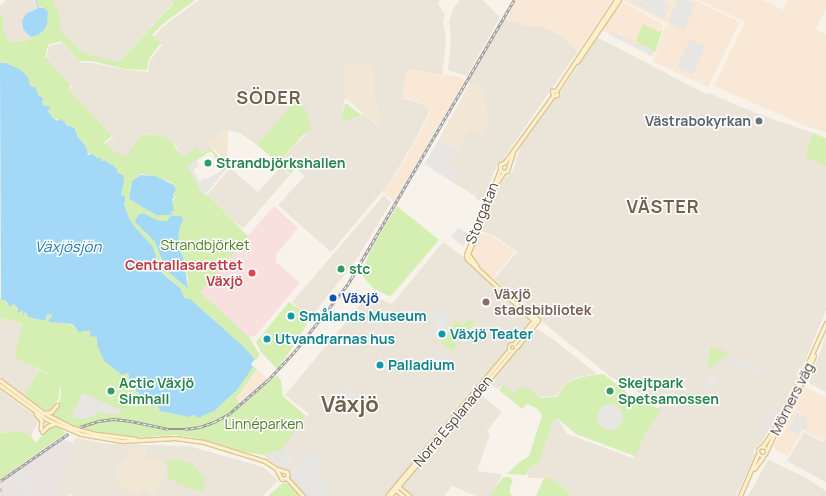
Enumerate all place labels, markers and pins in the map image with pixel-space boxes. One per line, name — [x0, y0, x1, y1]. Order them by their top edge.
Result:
place label: Västrabokyrkan — [645, 113, 751, 129]
marker: Västrabokyrkan — [754, 116, 764, 126]
place label: Strandbjörkshallen — [216, 155, 346, 171]
marker: Strandbjörkshallen — [203, 158, 213, 168]
place label: Centrallasarettet Växjö — [125, 257, 243, 290]
place label: stc — [349, 261, 370, 277]
marker: stc — [336, 264, 346, 274]
marker: Centrallasarettet Växjö — [246, 267, 258, 279]
place label: Växjö stadsbibliotek — [494, 286, 591, 318]
place label: Växjö — [342, 290, 379, 306]
marker: Växjö — [327, 292, 339, 304]
marker: Växjö stadsbibliotek — [481, 297, 491, 307]
place label: Smålands Museum — [299, 308, 427, 324]
marker: Smålands Museum — [286, 311, 296, 321]
place label: Växjö Teater — [450, 326, 533, 342]
marker: Växjö Teater — [437, 329, 447, 339]
place label: Utvandrarnas hus — [275, 331, 395, 347]
marker: Utvandrarnas hus — [262, 334, 272, 344]
place label: Palladium — [388, 357, 455, 373]
marker: Palladium — [375, 360, 385, 370]
place label: Actic Växjö Simhall — [119, 375, 194, 408]
place label: Skejtpark Spetsamossen — [618, 375, 719, 408]
marker: Actic Växjö Simhall — [106, 386, 116, 396]
marker: Skejtpark Spetsamossen — [605, 386, 615, 396]

